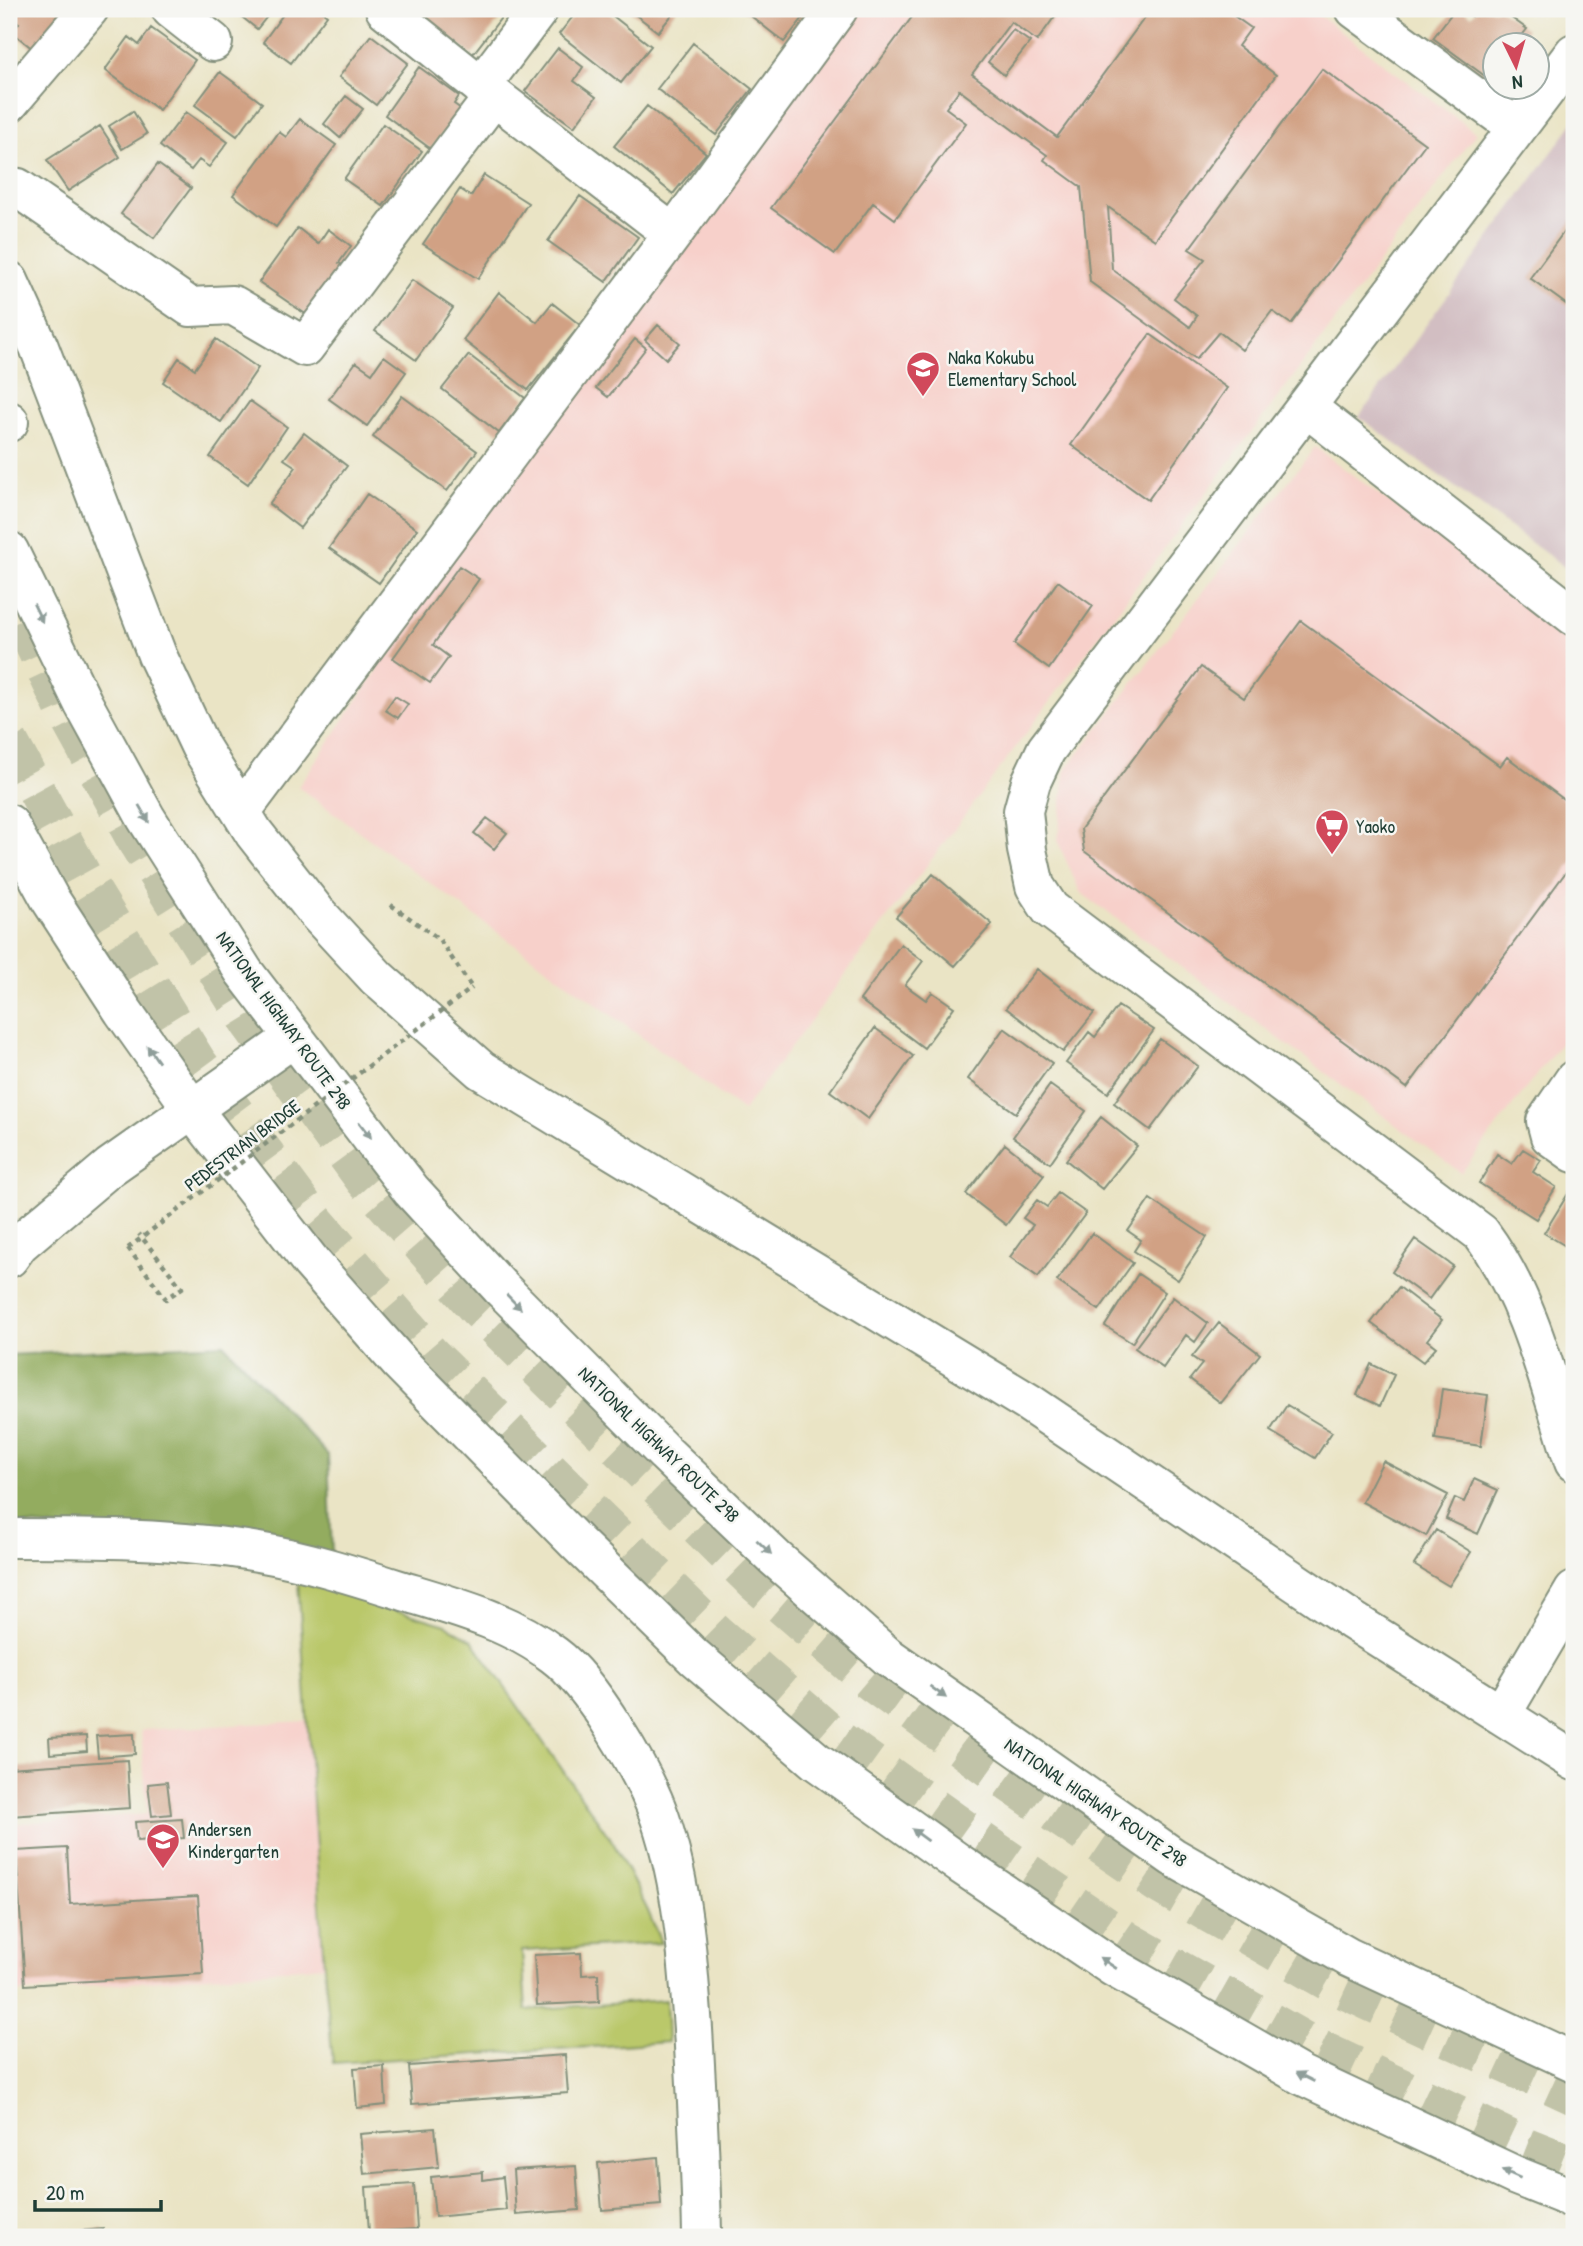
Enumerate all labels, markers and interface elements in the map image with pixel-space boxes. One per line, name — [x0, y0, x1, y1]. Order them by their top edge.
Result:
north arrow — [1482, 32, 1552, 102]
text: N — [1511, 70, 1524, 96]
place label: Naka Kokubu Elementary School — [948, 344, 1077, 392]
school or university icon: Naka Kokubu Elementary School — [904, 349, 942, 398]
one-way arrow — [33, 603, 44, 623]
one-way arrow — [138, 805, 150, 824]
supermarket icon: Yaoko — [1313, 807, 1351, 856]
place label: Yaoko — [1356, 813, 1395, 839]
street label: NATIONAL HIGHWAY ROUTE 298 — [210, 926, 358, 1114]
one-way arrow — [146, 1045, 160, 1063]
street label: PEDESTRIAN BRIDGE — [179, 1093, 306, 1197]
one-way arrow — [357, 1121, 372, 1139]
one-way arrow — [505, 1293, 522, 1309]
street label: NATIONAL HIGHWAY ROUTE 298 — [573, 1360, 745, 1528]
one-way arrow — [755, 1538, 772, 1554]
one-way arrow — [929, 1685, 947, 1699]
street label: NATIONAL HIGHWAY ROUTE 298 — [1000, 1731, 1192, 1873]
place label: Andersen Kindergarten — [188, 1816, 279, 1864]
school or university icon: Andersen Kindergarten — [144, 1821, 182, 1870]
one-way arrow — [911, 1828, 929, 1842]
one-way arrow — [1098, 1957, 1118, 1970]
one-way arrow — [1295, 2071, 1315, 2082]
one-way arrow — [1501, 2168, 1521, 2180]
scale bar — [35, 2169, 161, 2213]
text: 20 m — [46, 2178, 84, 2207]

